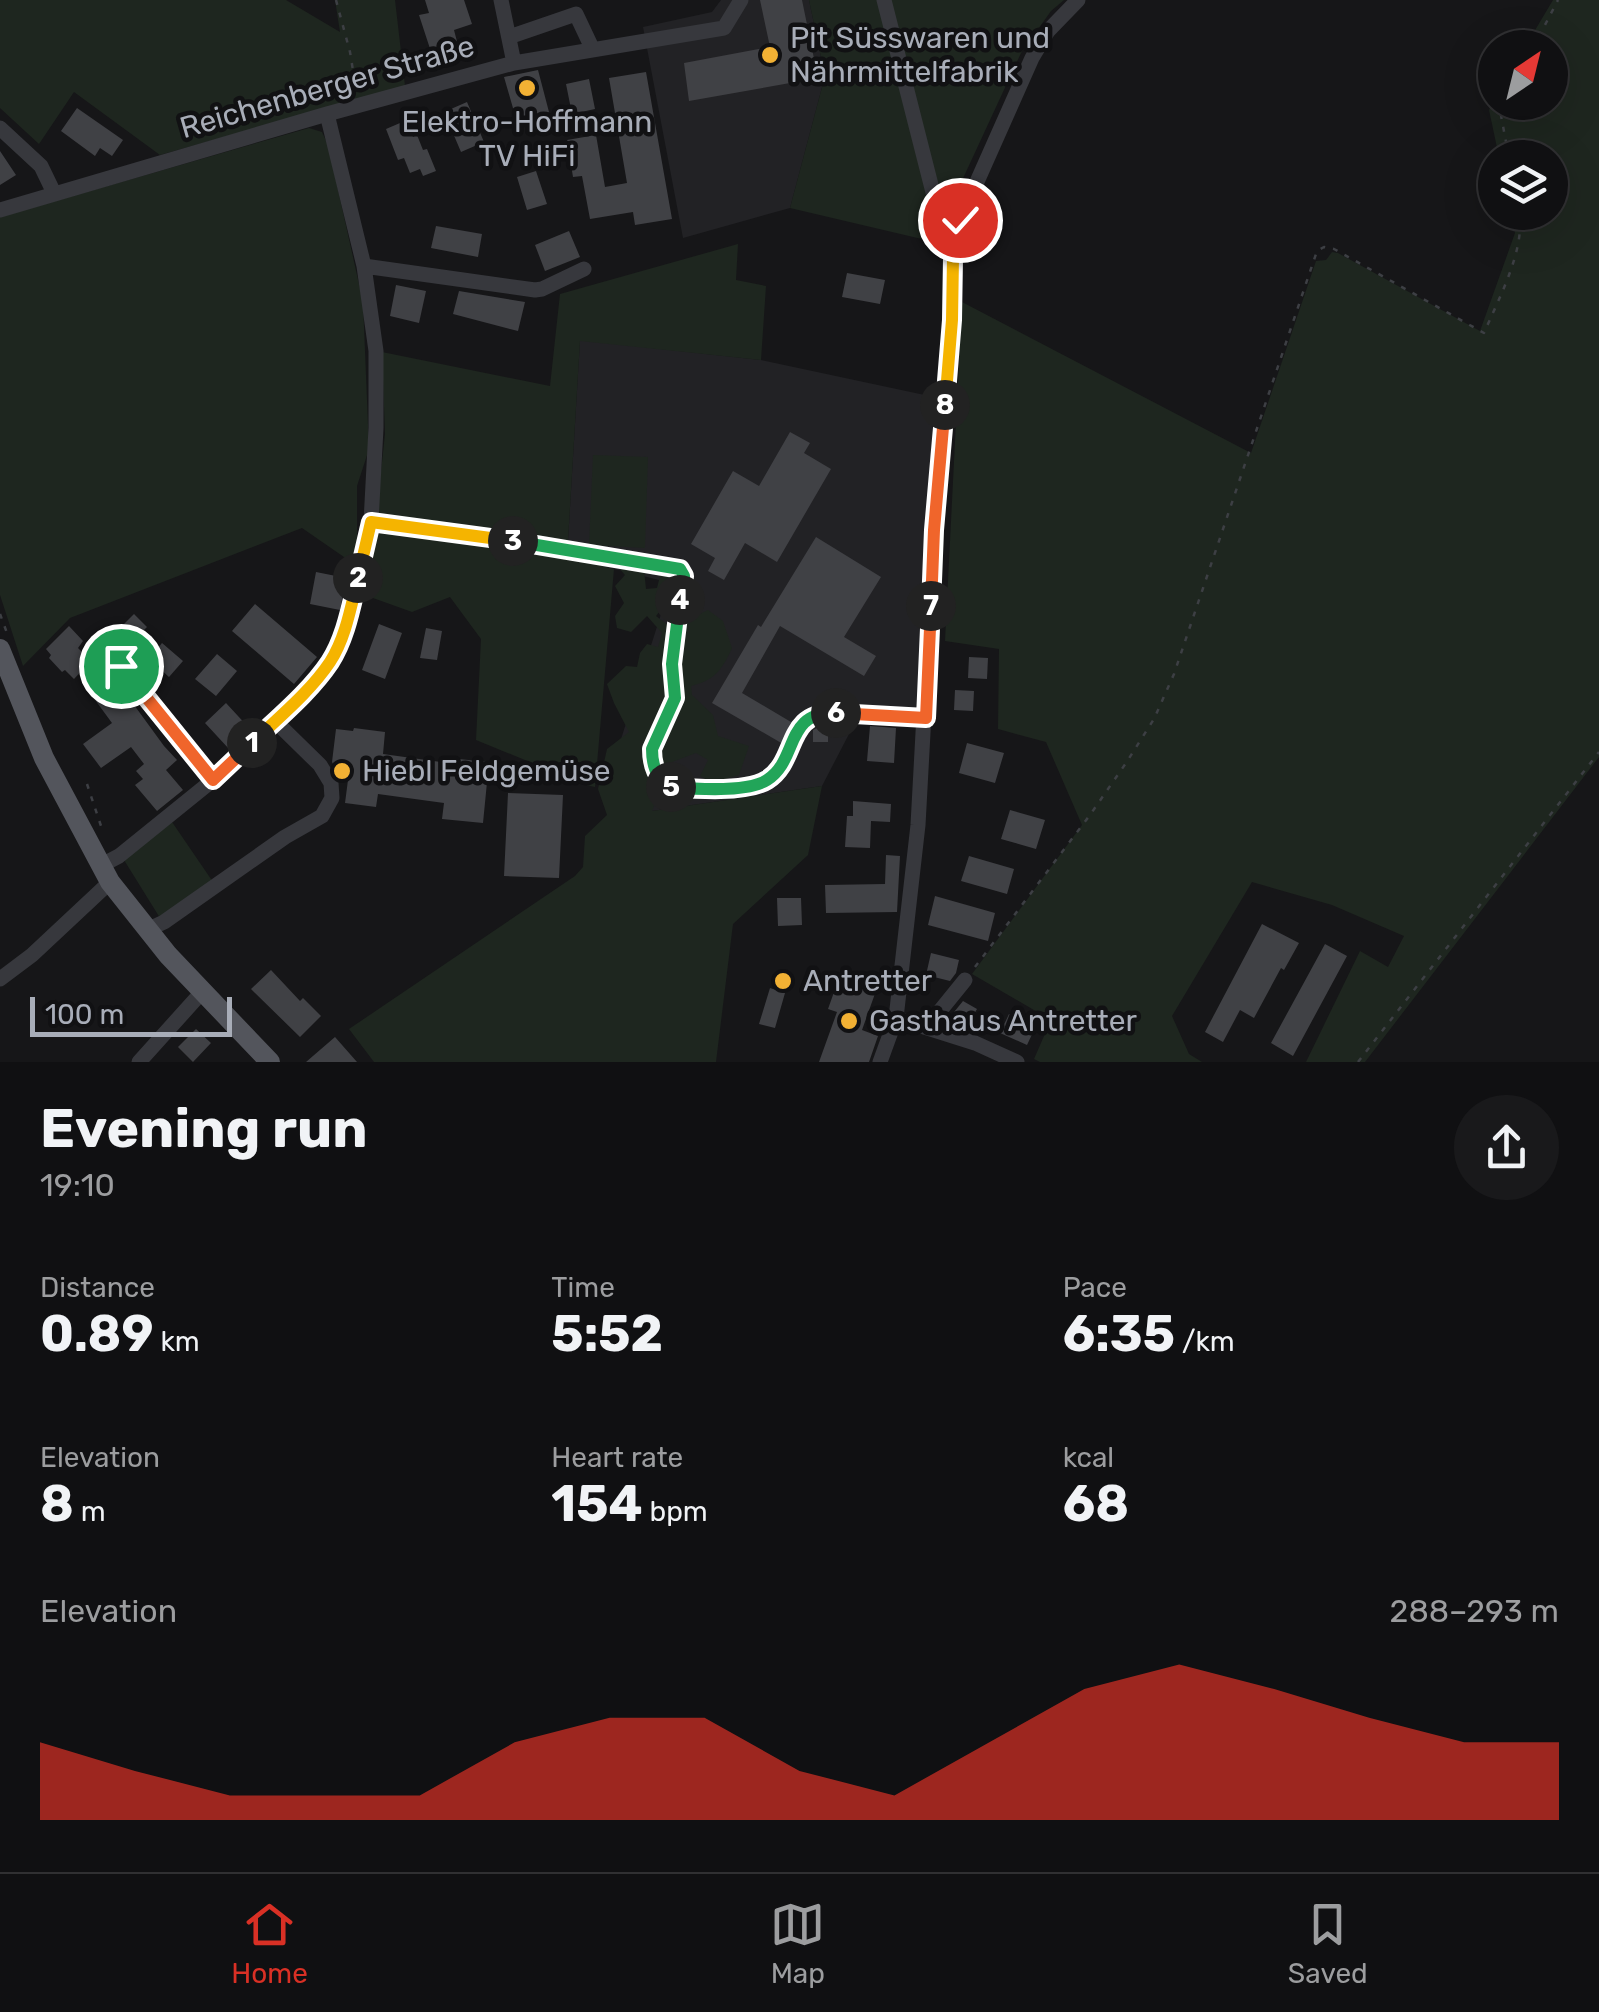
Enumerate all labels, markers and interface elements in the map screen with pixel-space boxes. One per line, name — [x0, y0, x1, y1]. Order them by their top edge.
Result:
place label: Pit Süsswaren und Nährmittelfabrik — [790, 20, 1050, 90]
street label: Reichenberger Straße — [176, 28, 478, 146]
north arrow — [1478, 30, 1568, 120]
map controls — [1478, 30, 1568, 230]
marker: Pit Süsswaren und Nährmittelfabrik — [759, 44, 781, 66]
marker: Elektro-Hoffmann TV HiFi — [516, 77, 538, 99]
place label: Elektro-Hoffmann TV HiFi — [402, 104, 652, 174]
button: layers — [1478, 140, 1568, 230]
pin — [918, 178, 1003, 263]
icon: check — [933, 193, 988, 248]
pin: 8 — [920, 380, 970, 430]
text: 8 — [936, 388, 954, 421]
pin: 3 — [488, 516, 538, 566]
text: 3 — [504, 524, 522, 557]
pin: 2 — [333, 553, 383, 603]
text: 2 — [349, 561, 367, 594]
pin: 4 — [655, 575, 705, 625]
pin: 7 — [906, 581, 956, 631]
text: 4 — [670, 583, 690, 616]
text: 7 — [923, 589, 939, 622]
pin — [79, 624, 164, 709]
icon: arrive — [94, 639, 149, 694]
pin: 6 — [811, 688, 861, 738]
text: 6 — [827, 696, 845, 729]
pin: 1 — [227, 718, 277, 768]
text: 1 — [245, 726, 259, 759]
place label: Hiebl Feldgemüse — [362, 753, 611, 789]
marker: Hiebl Feldgemüse — [331, 760, 353, 782]
pin: 5 — [646, 762, 696, 812]
text: 5 — [662, 770, 680, 803]
place label: Antretter — [803, 963, 933, 999]
marker: Antretter — [772, 970, 794, 992]
scale bar — [30, 992, 232, 1036]
text: 100 m — [45, 998, 124, 1031]
place label: Gasthaus Antretter — [869, 1003, 1138, 1039]
marker: Gasthaus Antretter — [838, 1010, 860, 1032]
button: share — [1454, 1095, 1559, 1200]
text: Evening run — [40, 1096, 368, 1161]
text: 19:10 — [40, 1166, 115, 1204]
text: Distance — [40, 1271, 155, 1304]
text: Time — [551, 1271, 615, 1304]
text: Pace — [1063, 1271, 1127, 1304]
text: 0.89 — [40, 1304, 154, 1364]
text: 5:52 — [551, 1304, 663, 1364]
text: 6:35 — [1063, 1304, 1175, 1364]
text: km — [154, 1325, 200, 1358]
text: /km — [1175, 1325, 1235, 1358]
text: Elevation — [40, 1441, 160, 1474]
text: Heart rate — [551, 1441, 683, 1474]
text: kcal — [1063, 1441, 1114, 1474]
text: 8 — [40, 1474, 74, 1534]
text: 154 — [551, 1474, 643, 1534]
text: 68 — [1063, 1474, 1129, 1534]
text: m — [74, 1495, 106, 1528]
text: bpm — [643, 1495, 708, 1528]
text: Elevation — [40, 1592, 177, 1630]
text: 288–293 m — [1390, 1592, 1559, 1630]
tab: Home — [231, 1897, 308, 1990]
tab: Map — [770, 1897, 825, 1990]
tab: Saved — [1288, 1897, 1368, 1990]

